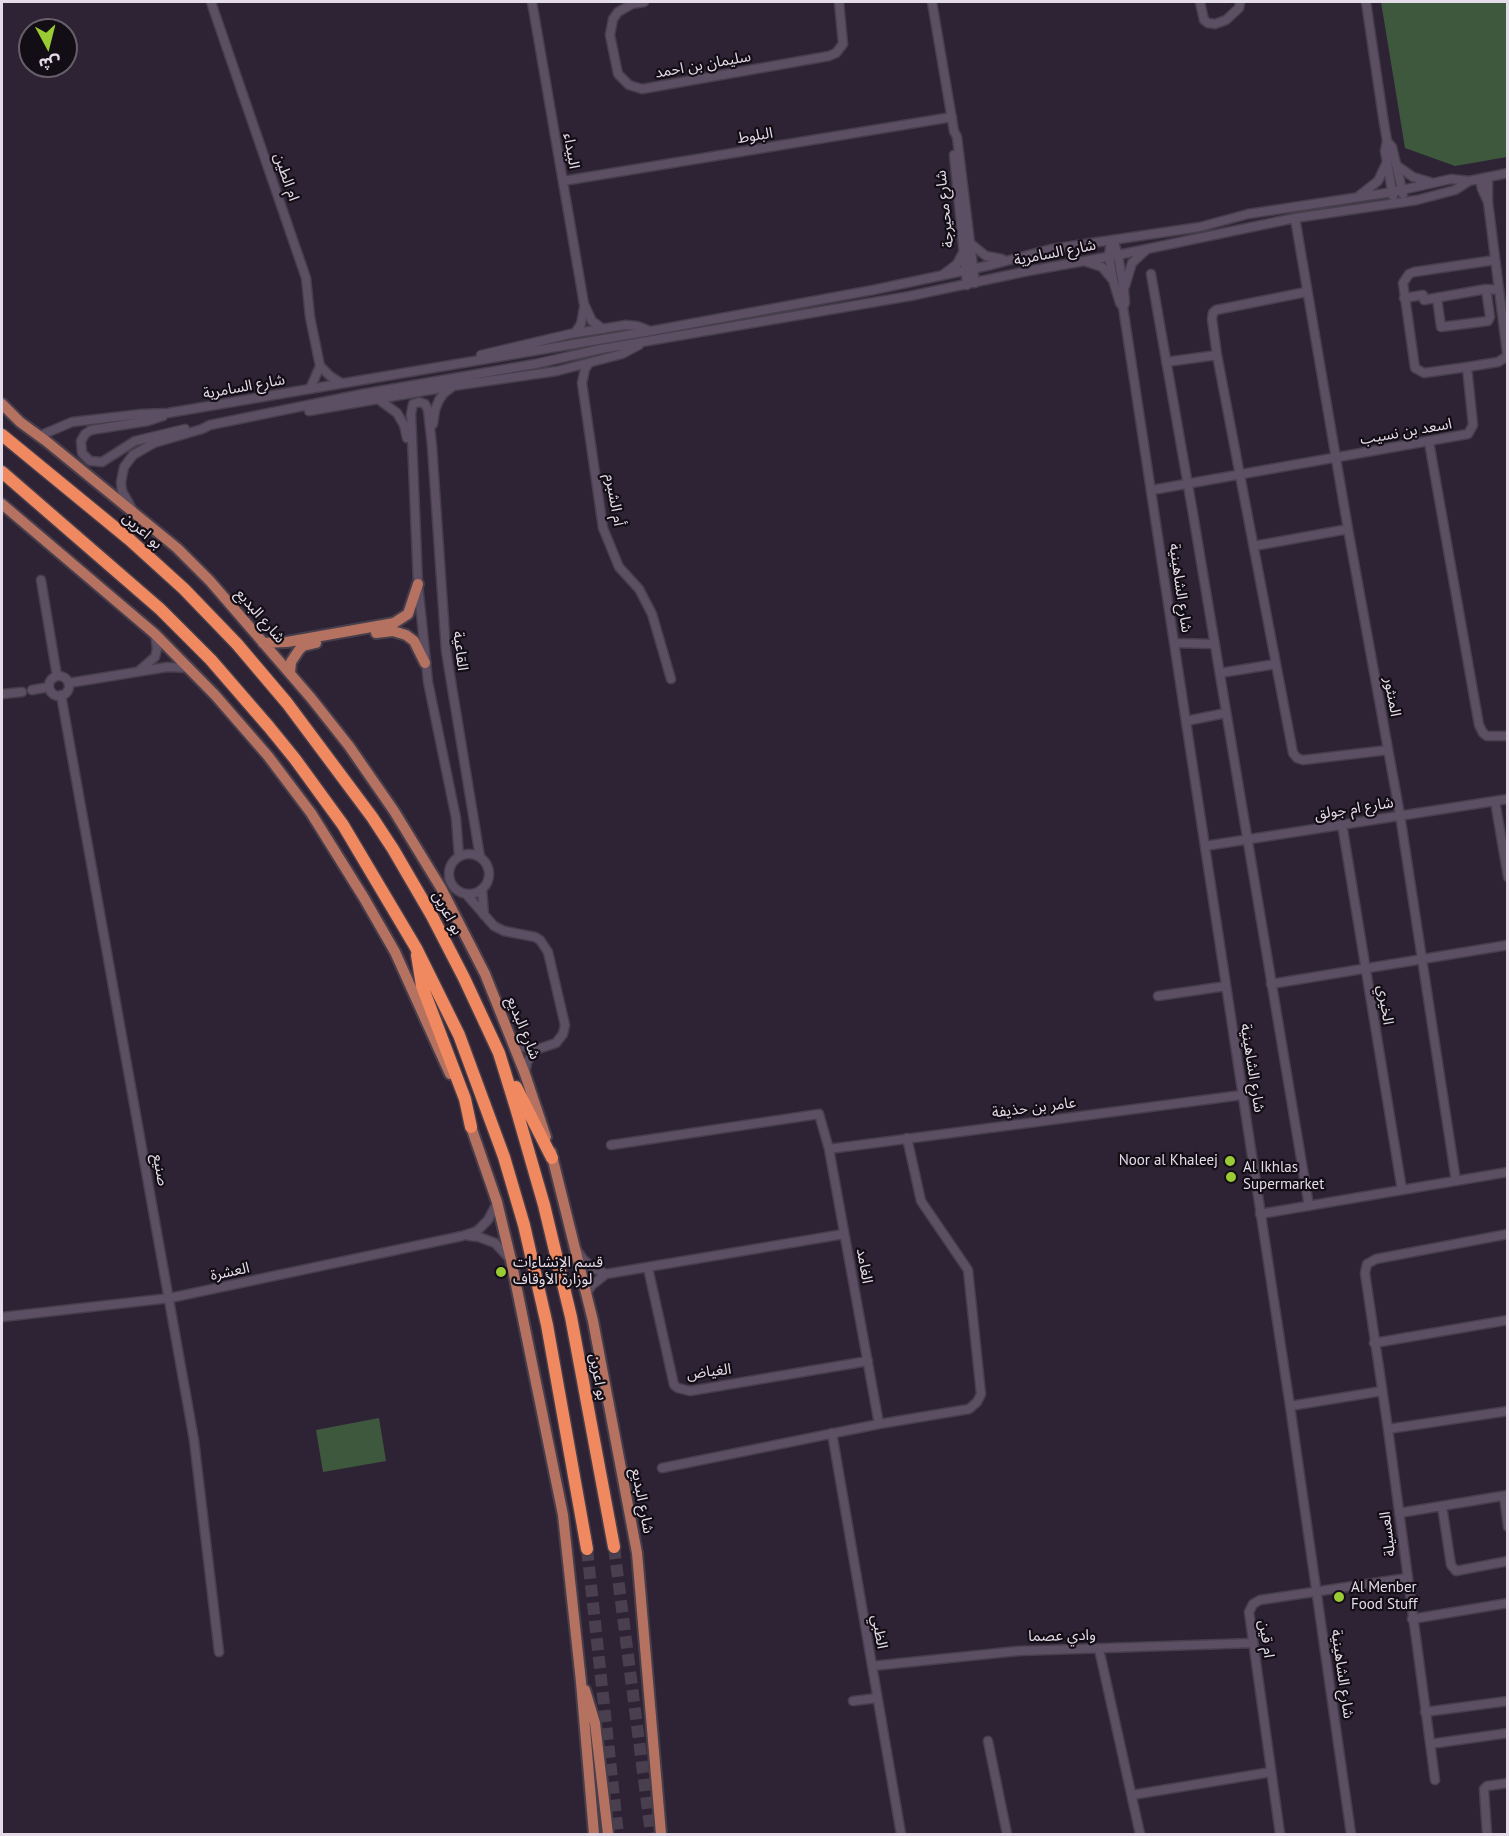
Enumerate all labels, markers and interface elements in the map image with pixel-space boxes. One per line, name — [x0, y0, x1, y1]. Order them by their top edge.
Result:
north arrow — [18, 18, 78, 78]
street label: سليمان بن احمد — [654, 48, 752, 82]
text: ش — [38, 53, 62, 75]
street label: البلوط — [736, 124, 774, 148]
street label: البيداء — [559, 132, 583, 170]
street label: ام الطين — [269, 151, 303, 203]
street label: شارع محيرجة — [932, 169, 958, 249]
street label: شارع السامرية — [1013, 236, 1097, 270]
street label: شارع السامرية — [202, 371, 286, 403]
street label: اسعد بن نسيب — [1359, 415, 1453, 449]
street label: أم الشبرم — [601, 472, 627, 528]
street label: بو اعرين — [118, 509, 166, 553]
street label: شارع الشاهينية — [1165, 542, 1195, 634]
street label: شارع البديع — [231, 585, 289, 647]
street label: القاعية — [449, 630, 471, 672]
street label: المنثور — [1380, 676, 1404, 718]
street label: شارع ام جولق — [1313, 794, 1395, 824]
street label: بو اعرين — [428, 888, 466, 938]
street label: الخيري — [1373, 984, 1397, 1026]
street label: شارع البديع — [502, 994, 544, 1062]
street label: شارع الشاهينية — [1236, 1022, 1268, 1114]
street label: عامر بن حذيفة — [991, 1094, 1077, 1122]
place label: Noor al Khaleej — [1119, 1152, 1218, 1170]
street label: صنيع — [148, 1153, 172, 1187]
marker: Noor al Khaleej — [1223, 1154, 1237, 1168]
place label: Al Ikhlas Supermarket — [1243, 1159, 1324, 1194]
marker: Al Ikhlas Supermarket — [1224, 1170, 1238, 1184]
street label: الغامد — [852, 1247, 876, 1285]
place label: قسم الإنشاءات لوزارة الأوقاف — [513, 1254, 603, 1289]
street label: العشرة — [209, 1259, 251, 1285]
marker: قسم الإنشاءات لوزارة الأوقاف — [494, 1265, 508, 1279]
street label: بو اعرين — [585, 1352, 611, 1402]
street label: الغياض — [686, 1360, 732, 1384]
street label: شارع البديع — [627, 1467, 657, 1535]
street label: العسيلة — [1376, 1510, 1400, 1558]
place label: Al Menber Food Stuff — [1351, 1579, 1418, 1614]
marker: Al Menber Food Stuff — [1332, 1590, 1346, 1604]
street label: الظبي — [867, 1614, 891, 1650]
street label: ام قين — [1254, 1619, 1278, 1659]
street label: وادي عصما — [1028, 1626, 1096, 1646]
street label: شارع الشاهينية — [1327, 1628, 1357, 1720]

